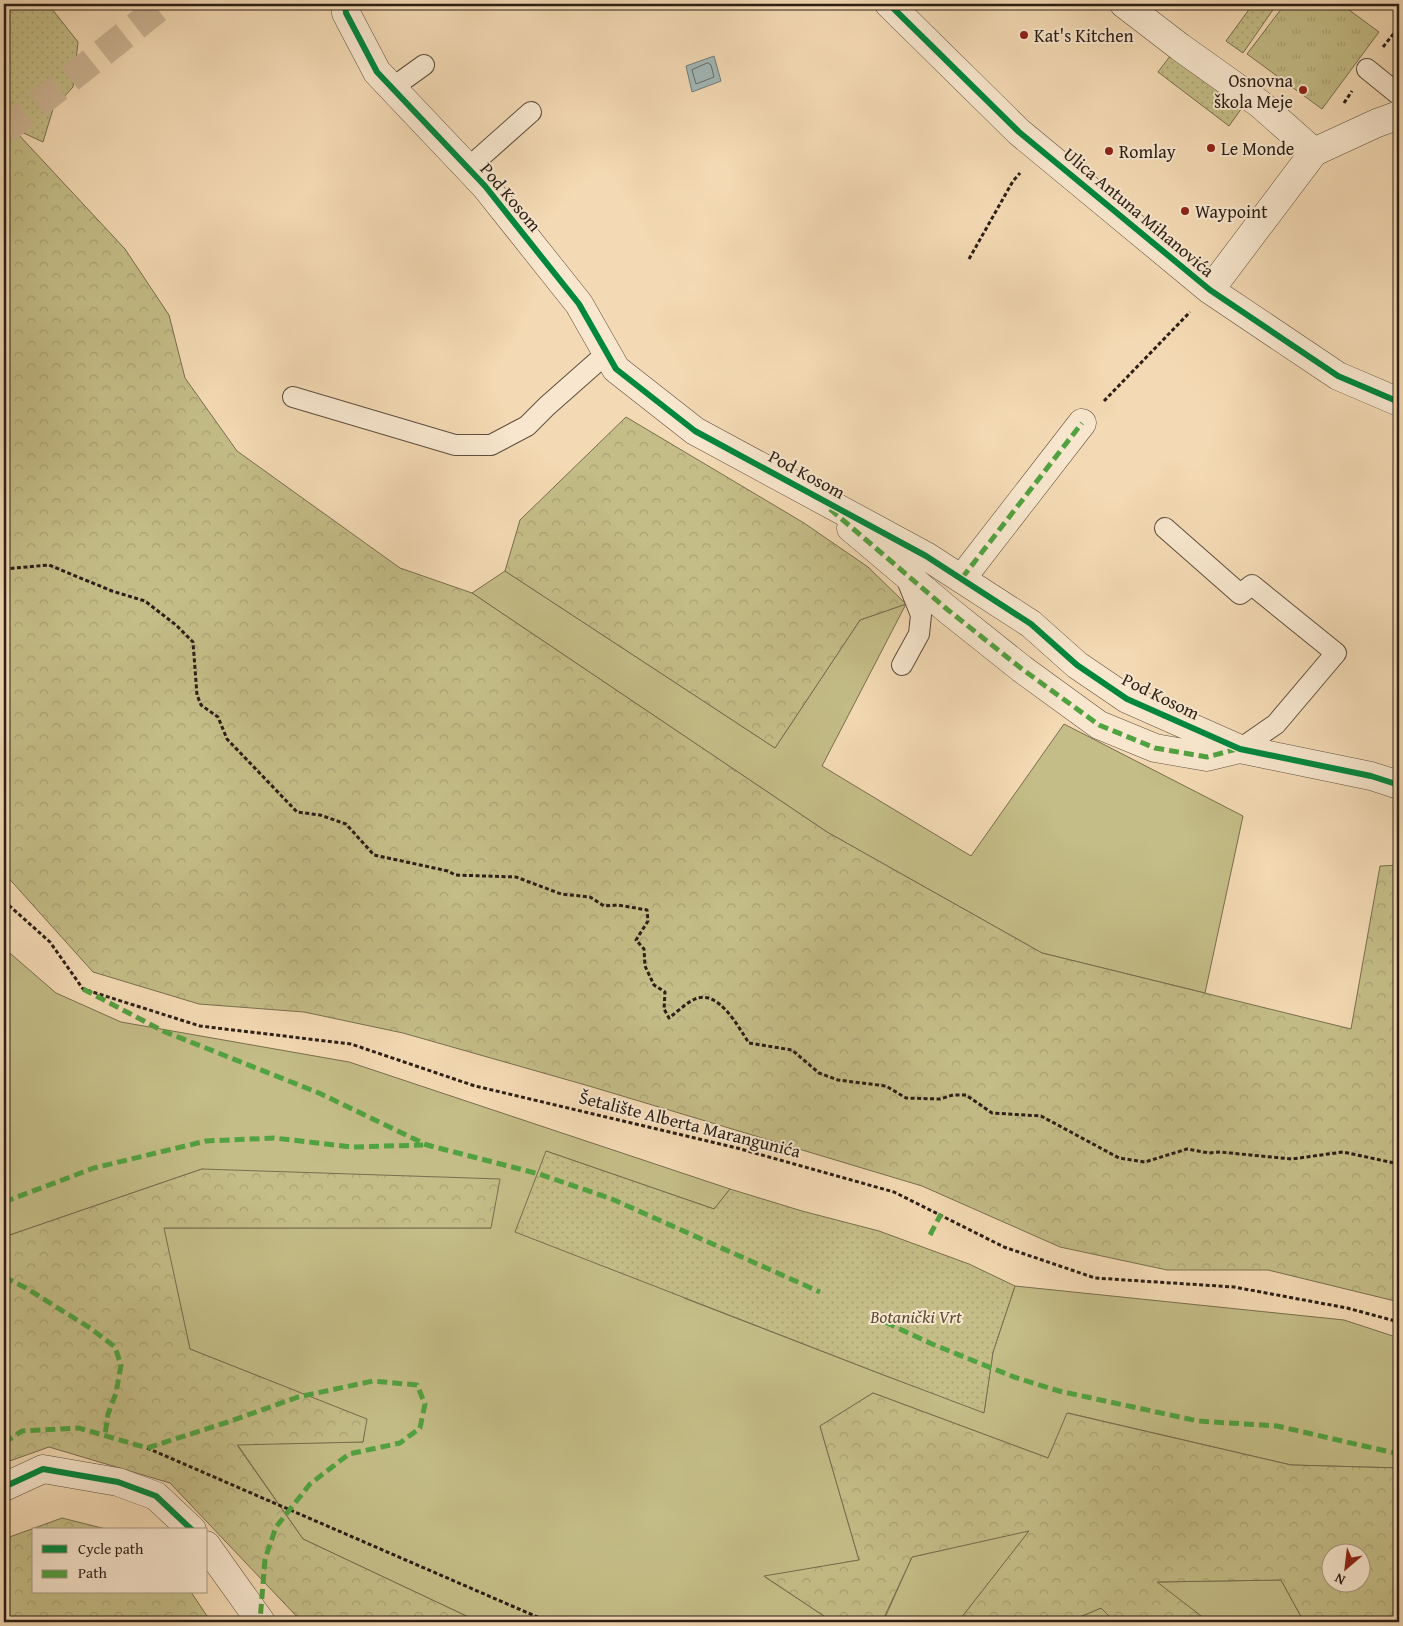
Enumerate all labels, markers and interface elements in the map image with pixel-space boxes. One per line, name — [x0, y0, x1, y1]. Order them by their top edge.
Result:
place label: Kat's Kitchen — [1034, 22, 1134, 49]
marker: Kat's Kitchen — [1018, 29, 1030, 41]
place label: Osnovna škola Meje — [1214, 67, 1293, 115]
marker: Osnovna škola Meje — [1297, 84, 1309, 96]
place label: Le Monde — [1221, 135, 1294, 162]
place label: Romlay — [1119, 138, 1176, 165]
street label: Ulica Antuna Mihanovića — [1058, 141, 1221, 284]
marker: Le Monde — [1205, 142, 1217, 154]
marker: Romlay — [1103, 145, 1115, 157]
street label: Pod Kosom — [474, 156, 548, 238]
place label: Waypoint — [1195, 198, 1268, 225]
marker: Waypoint — [1179, 205, 1191, 217]
street label: Pod Kosom — [764, 443, 850, 506]
street label: Pod Kosom — [1118, 666, 1205, 727]
street label: Šetalište Alberta Marangunića — [576, 1083, 804, 1165]
park label: Botanički Vrt — [869, 1303, 962, 1330]
legend — [32, 1528, 208, 1594]
text: Cycle path — [78, 1538, 144, 1559]
north arrow — [1320, 1544, 1370, 1594]
text: Path — [78, 1562, 107, 1583]
text: N — [1331, 1568, 1349, 1591]

